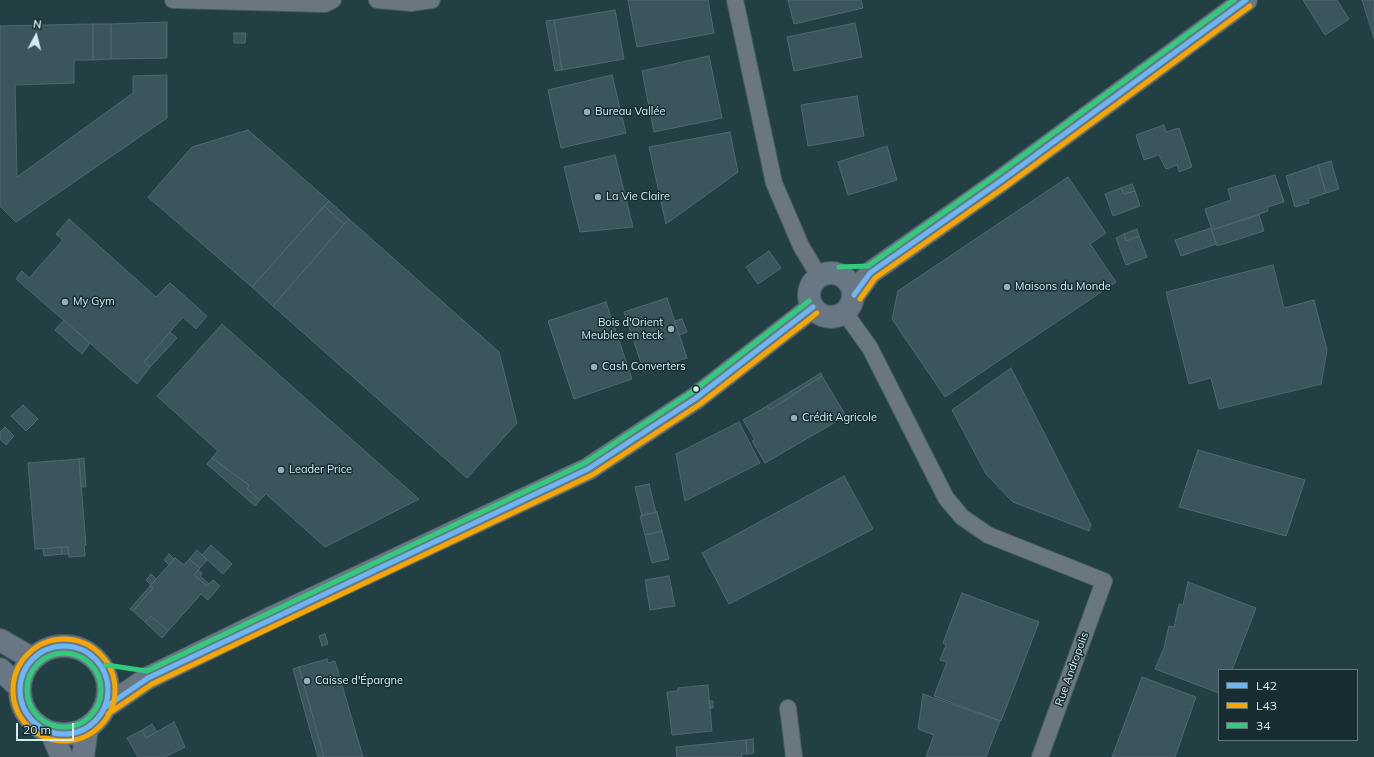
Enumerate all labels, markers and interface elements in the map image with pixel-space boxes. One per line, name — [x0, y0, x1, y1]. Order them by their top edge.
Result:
north arrow — [16, 16, 56, 56]
text: N — [32, 17, 42, 32]
place label: Bureau Vallée — [595, 105, 665, 119]
marker: Bureau Vallée — [582, 107, 592, 117]
place label: La Vie Claire — [606, 190, 670, 204]
marker: La Vie Claire — [593, 192, 603, 202]
place label: Maisons du Monde — [1015, 280, 1111, 294]
marker: Maisons du Monde — [1002, 282, 1012, 292]
place label: My Gym — [73, 295, 115, 309]
marker: My Gym — [60, 297, 70, 307]
place label: Bois d'Orient Meubles en teck — [582, 316, 663, 342]
marker: Bois d'Orient Meubles en teck — [666, 324, 676, 334]
place label: Cash Converters — [602, 360, 686, 374]
marker: Cash Converters — [589, 362, 599, 372]
unlabelled marker — [691, 384, 701, 394]
place label: Crédit Agricole — [802, 411, 877, 425]
marker: Crédit Agricole — [789, 413, 799, 423]
place label: Leader Price — [289, 463, 352, 477]
marker: Leader Price — [276, 465, 286, 475]
street label: Rue Andropolis — [1053, 630, 1091, 708]
legend — [1218, 669, 1358, 741]
place label: Caisse d'Épargne — [315, 674, 403, 688]
marker: Caisse d'Épargne — [302, 676, 312, 686]
text: L42 — [1256, 678, 1277, 693]
text: L43 — [1256, 698, 1277, 713]
scale bar — [18, 715, 76, 741]
text: 34 — [1256, 718, 1270, 733]
text: 20 m — [23, 722, 51, 737]

